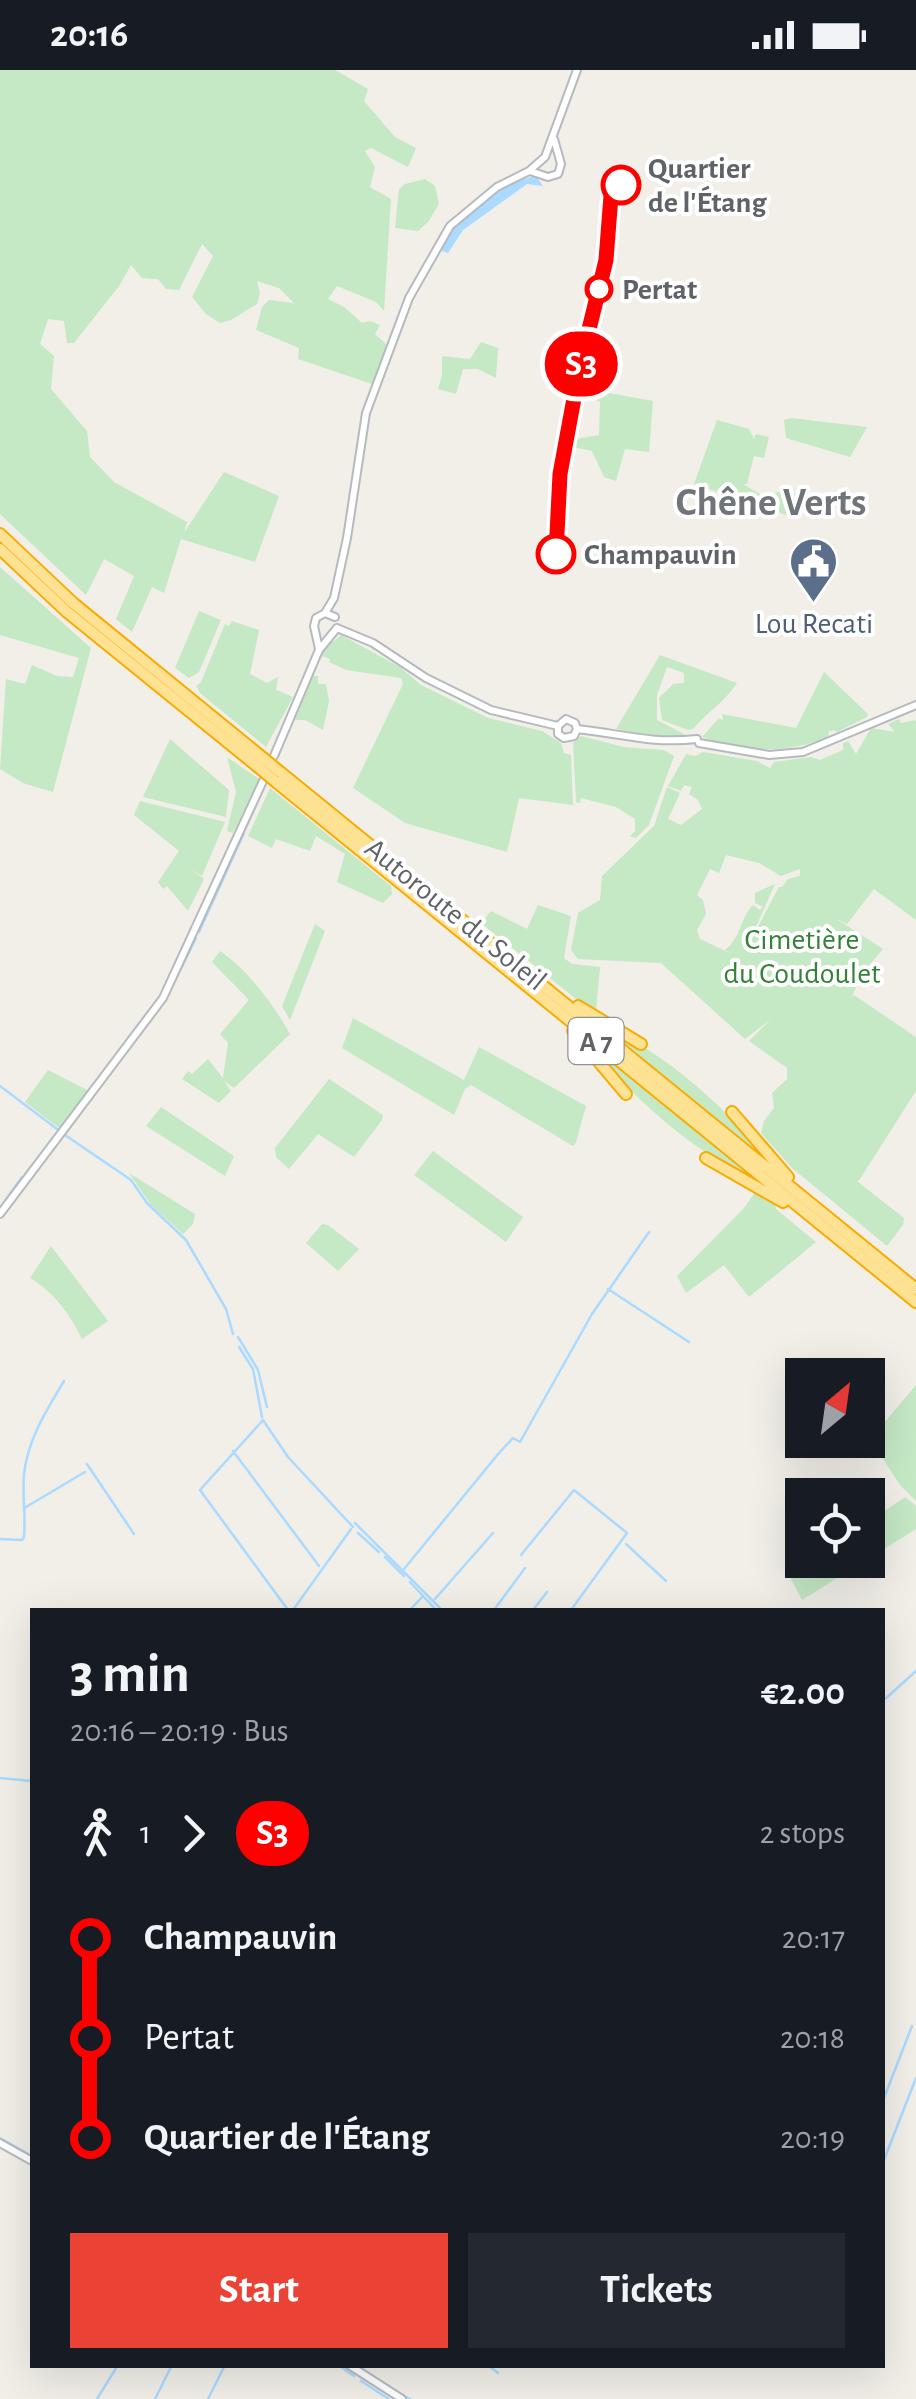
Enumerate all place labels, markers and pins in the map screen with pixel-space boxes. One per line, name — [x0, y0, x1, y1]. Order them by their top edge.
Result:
place label: Quartier de l'Étang — [648, 154, 767, 218]
marker: Quartier de l'Étang — [602, 166, 640, 204]
place label: Pertat — [622, 275, 697, 305]
marker: Pertat — [586, 276, 612, 302]
marker: Champauvin — [537, 535, 575, 573]
public building icon: Lou Recati — [788, 536, 840, 604]
place label: Champauvin — [584, 540, 737, 570]
place label: Lou Recati — [755, 609, 873, 639]

